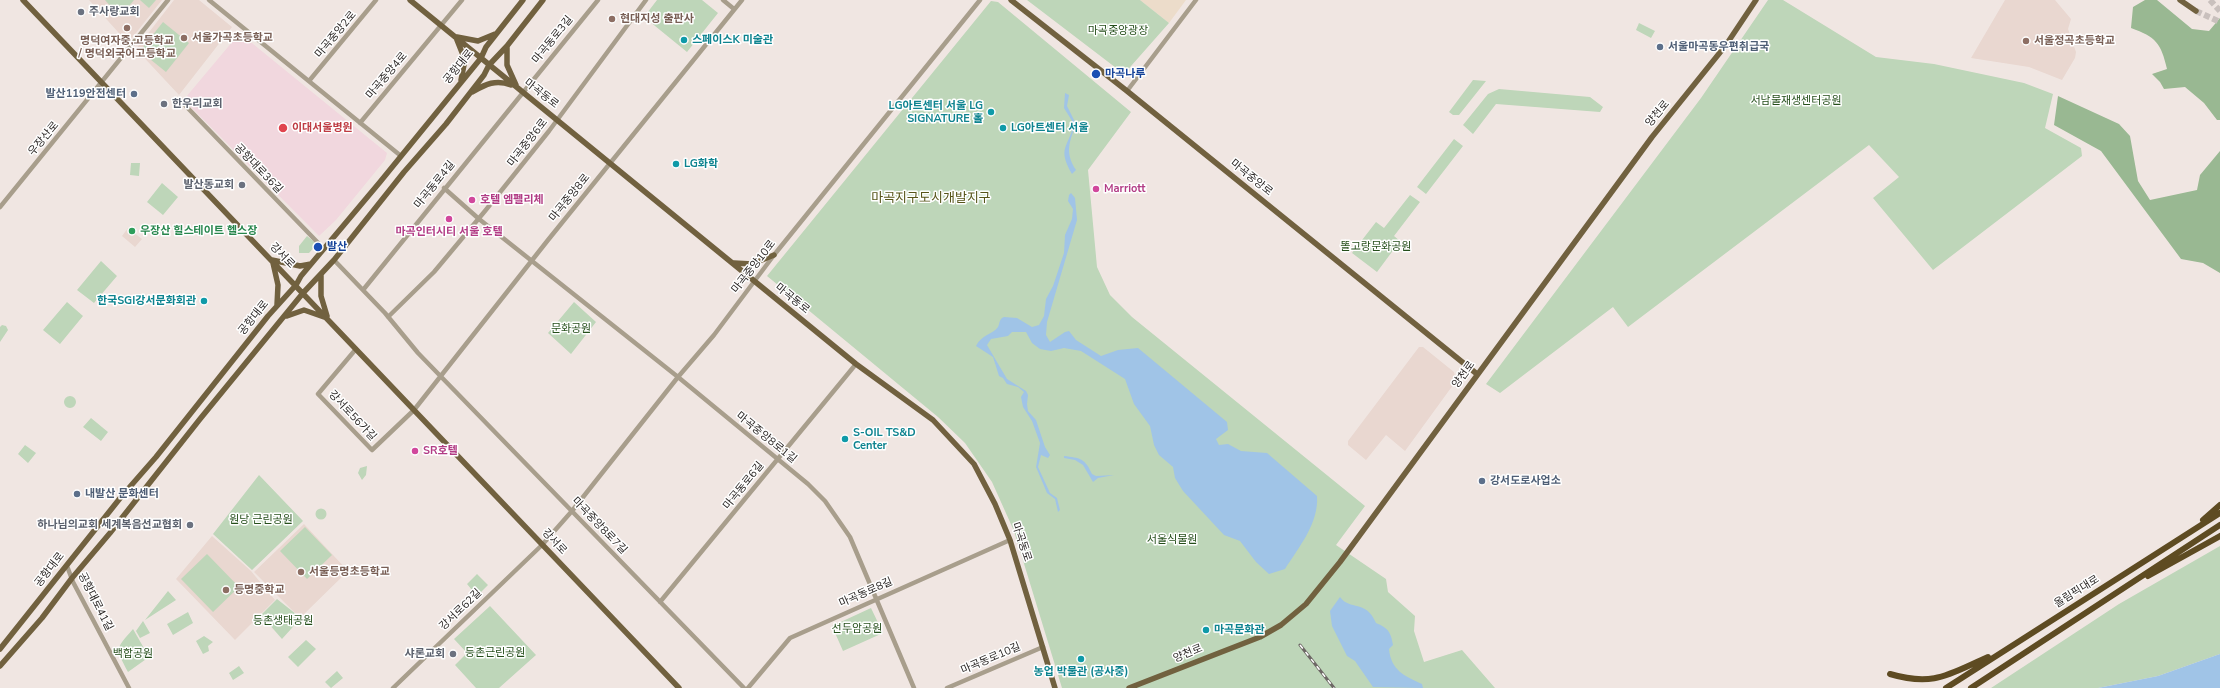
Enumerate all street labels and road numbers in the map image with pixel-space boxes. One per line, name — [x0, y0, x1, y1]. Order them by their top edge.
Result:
street label: 마곡중앙2로 — [313, 9, 359, 61]
street label: 마곡동로3길 — [530, 14, 576, 66]
street label: 공항대로 — [441, 47, 477, 87]
street label: 마곡중앙4로 — [364, 50, 410, 102]
street label: 마곡동로 — [521, 76, 561, 112]
street label: 양천로 — [1643, 98, 1673, 130]
street label: 마곡중앙6로 — [505, 116, 551, 170]
street label: 우장산로 — [26, 119, 62, 159]
street label: 공항대로36길 — [231, 141, 285, 197]
street label: 마곡중앙로 — [1227, 157, 1275, 199]
street label: 마곡동로4길 — [412, 159, 458, 211]
street label: 마곡중앙8로 — [547, 172, 593, 224]
street label: 마곡중앙10로 — [729, 238, 779, 296]
street label: 강서로 — [267, 240, 297, 272]
street label: 마곡동로 — [772, 281, 812, 317]
street label: 공항대로 — [236, 298, 272, 338]
street label: 양천로 — [1450, 359, 1478, 391]
street label: 강서로56가길 — [325, 388, 379, 444]
street label: 마곡중앙8로1길 — [733, 410, 799, 466]
street label: 마곡동로6길 — [721, 460, 767, 512]
street label: 마곡중앙8로7길 — [569, 495, 629, 557]
street label: 마곡동로 — [1008, 521, 1034, 563]
street label: 강서로 — [539, 526, 569, 558]
street label: 공항대로 — [32, 550, 68, 590]
street label: 공항대로41길 — [75, 571, 115, 633]
street label: 올림픽대로 — [2052, 573, 2102, 611]
street label: 마곡동로8길 — [837, 575, 895, 611]
street label: 강서로62길 — [437, 587, 485, 633]
street label: 마곡동로10길 — [959, 640, 1023, 678]
street label: 양천로 — [1171, 642, 1205, 666]

